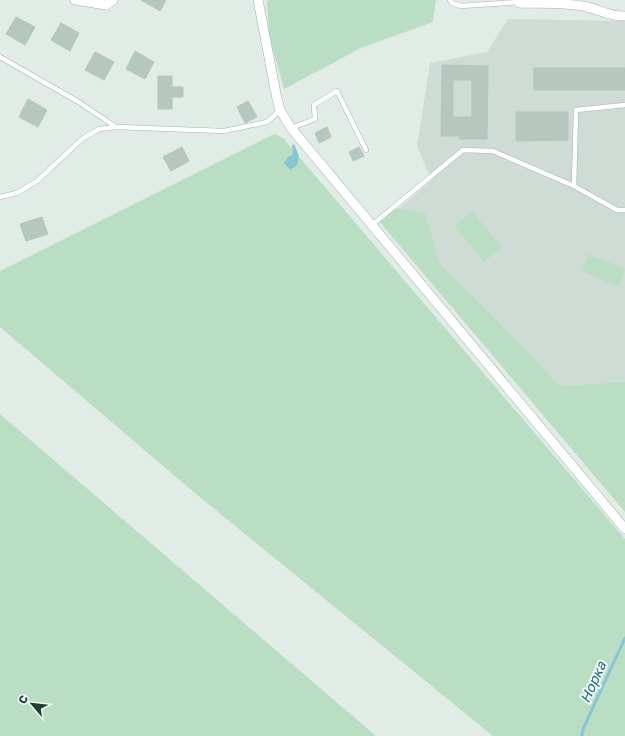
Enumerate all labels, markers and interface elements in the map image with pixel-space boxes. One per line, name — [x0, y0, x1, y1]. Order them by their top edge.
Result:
water label: Норка — [576, 657, 610, 705]
north arrow — [12, 684, 52, 724]
text: С — [15, 692, 30, 706]

